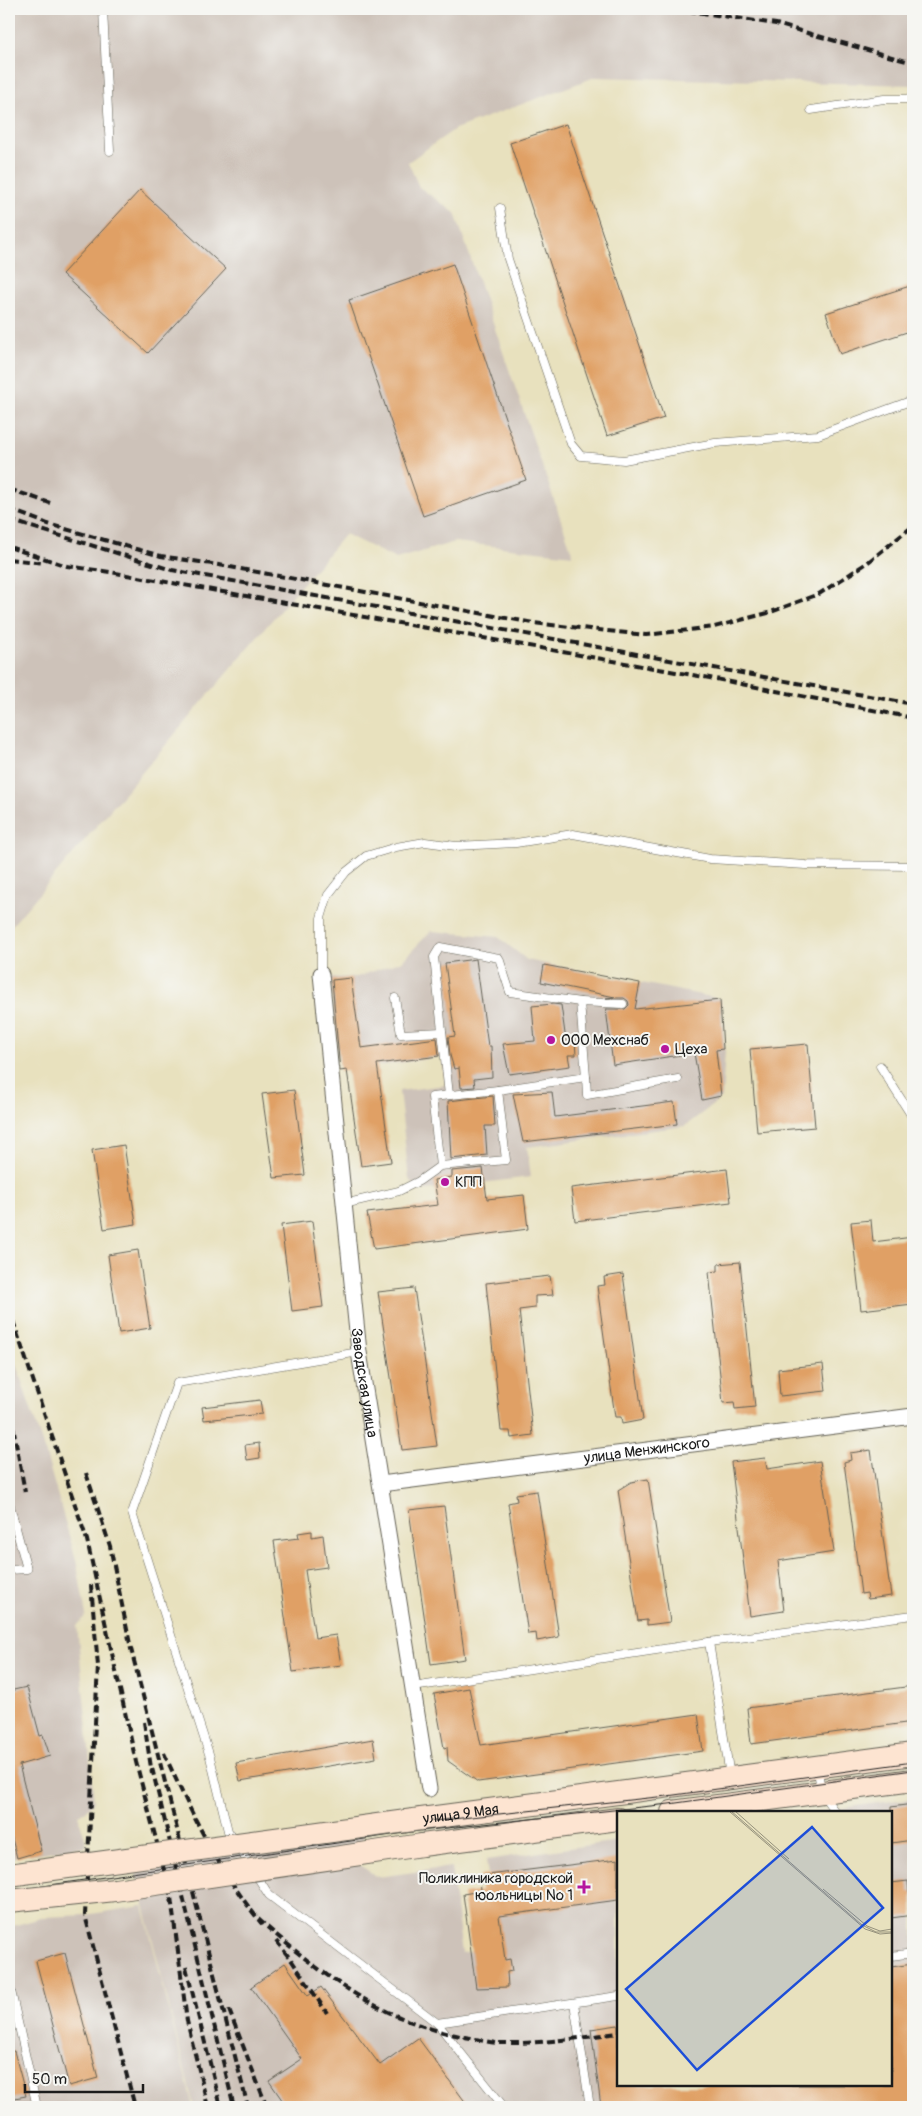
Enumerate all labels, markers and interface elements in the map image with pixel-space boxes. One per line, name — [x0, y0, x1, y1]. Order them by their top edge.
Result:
place label: ООО Мехснаб — [561, 1031, 649, 1050]
marker: ООО Мехснаб — [545, 1034, 557, 1046]
place label: Цеха — [675, 1040, 708, 1059]
marker: Цеха — [659, 1043, 671, 1055]
place label: КПП — [455, 1173, 482, 1192]
marker: КПП — [439, 1176, 451, 1188]
street label: Заводская улица — [347, 1327, 382, 1439]
street label: улица Менжинского — [582, 1433, 711, 1468]
street label: улица 9 Мая — [421, 1800, 500, 1829]
inset map — [617, 1811, 892, 2086]
place label: Поликлиника городской юольницы № 1 — [419, 1869, 573, 1905]
marker: Поликлиника городской юольницы № 1 — [577, 1880, 591, 1894]
scale bar — [25, 2061, 142, 2093]
text: 50 m — [32, 2070, 67, 2089]

